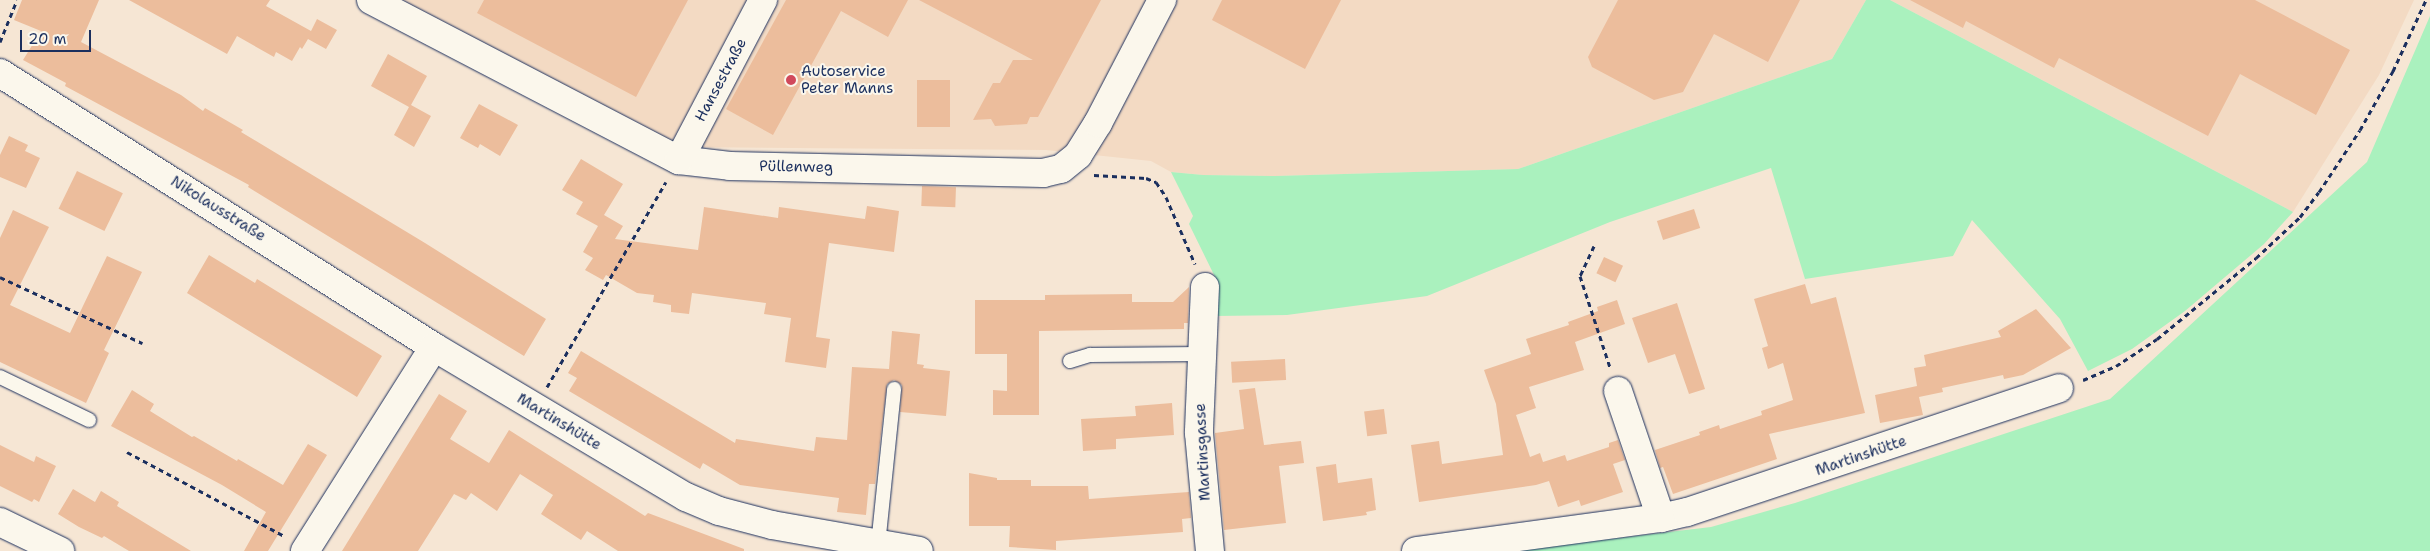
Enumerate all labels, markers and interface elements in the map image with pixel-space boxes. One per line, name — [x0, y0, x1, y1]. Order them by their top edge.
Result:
scale bar — [22, 20, 94, 52]
text: 20 m — [28, 29, 67, 49]
street label: Hansestraße — [691, 35, 751, 125]
place label: Autoservice Peter Manns — [801, 62, 893, 97]
marker: Autoservice Peter Manns — [785, 74, 797, 86]
street label: Püllenweg — [759, 157, 833, 177]
street label: Nikolausstraße — [167, 173, 269, 245]
street label: Martinshütte — [514, 390, 604, 454]
street label: Martinsgasse — [1191, 403, 1215, 501]
street label: Martinshütte — [1813, 432, 1909, 480]

